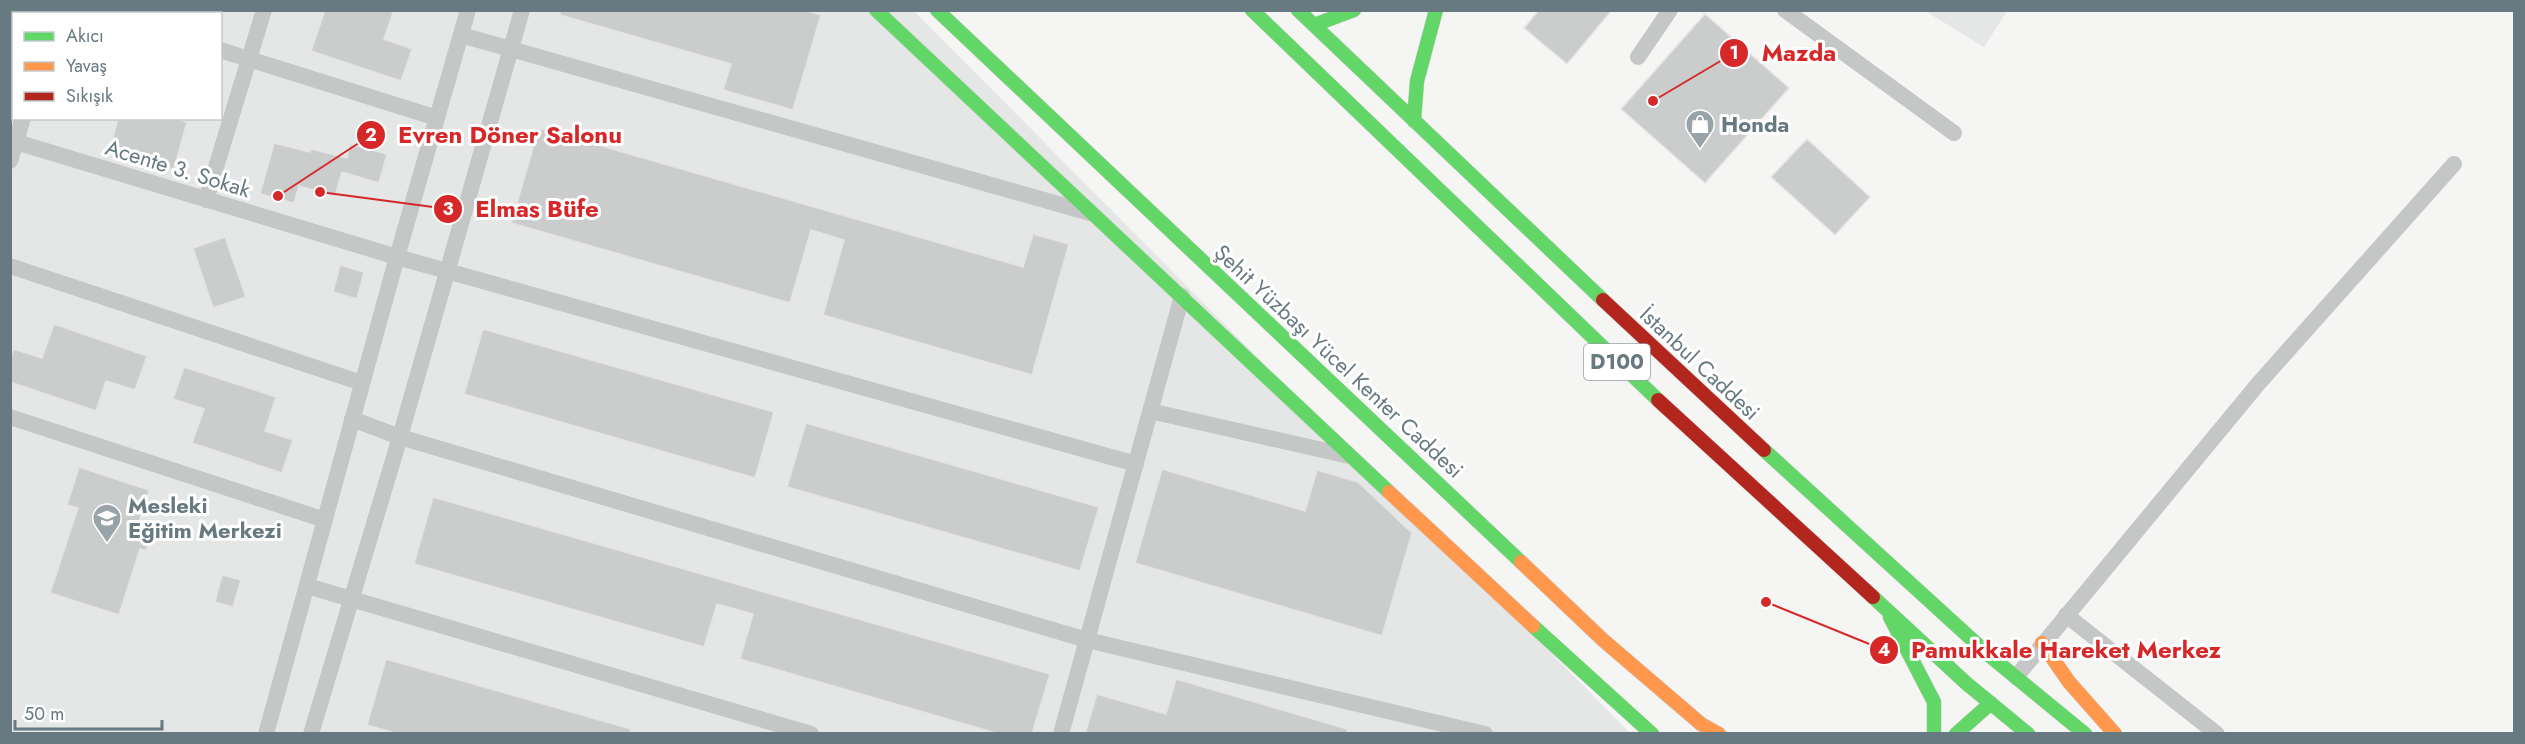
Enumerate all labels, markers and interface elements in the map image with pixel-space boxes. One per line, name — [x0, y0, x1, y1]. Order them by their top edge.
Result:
legend — [12, 12, 222, 120]
text: Akıcı — [66, 23, 104, 49]
callout: Mazda — [1719, 32, 1848, 74]
text: Mazda — [1762, 35, 1836, 70]
text: 1 — [1729, 40, 1739, 66]
text: Yavaş — [66, 53, 107, 79]
text: Sıkışık — [66, 83, 113, 109]
shop icon: Honda — [1684, 108, 1716, 150]
place label: Honda — [1721, 108, 1789, 140]
callout: Evren Döner Salonu — [356, 114, 634, 156]
text: Evren Döner Salonu — [398, 117, 622, 152]
text: 2 — [365, 122, 377, 148]
street label: Acente 3. Sokak — [102, 131, 255, 205]
callout: Elmas Büfe — [433, 188, 611, 230]
text: Elmas Büfe — [475, 191, 599, 226]
text: 3 — [442, 196, 454, 222]
street label: Şehit Yüzbaşı Yücel Kenter Caddesi — [1207, 237, 1471, 485]
street label: İstanbul Caddesi — [1633, 299, 1767, 427]
road number: D100 — [1584, 344, 1650, 380]
place label: Mesleki Eğitim Merkezi — [128, 489, 282, 546]
school or university icon: Mesleki Eğitim Merkezi — [91, 502, 123, 544]
callout: Pamukkale Hareket Merkez — [1869, 629, 2233, 671]
text: Pamukkale Hareket Merkez — [1911, 632, 2222, 667]
text: 4 — [1878, 637, 1890, 663]
scale bar — [15, 693, 162, 731]
text: 50 m — [24, 701, 64, 727]

